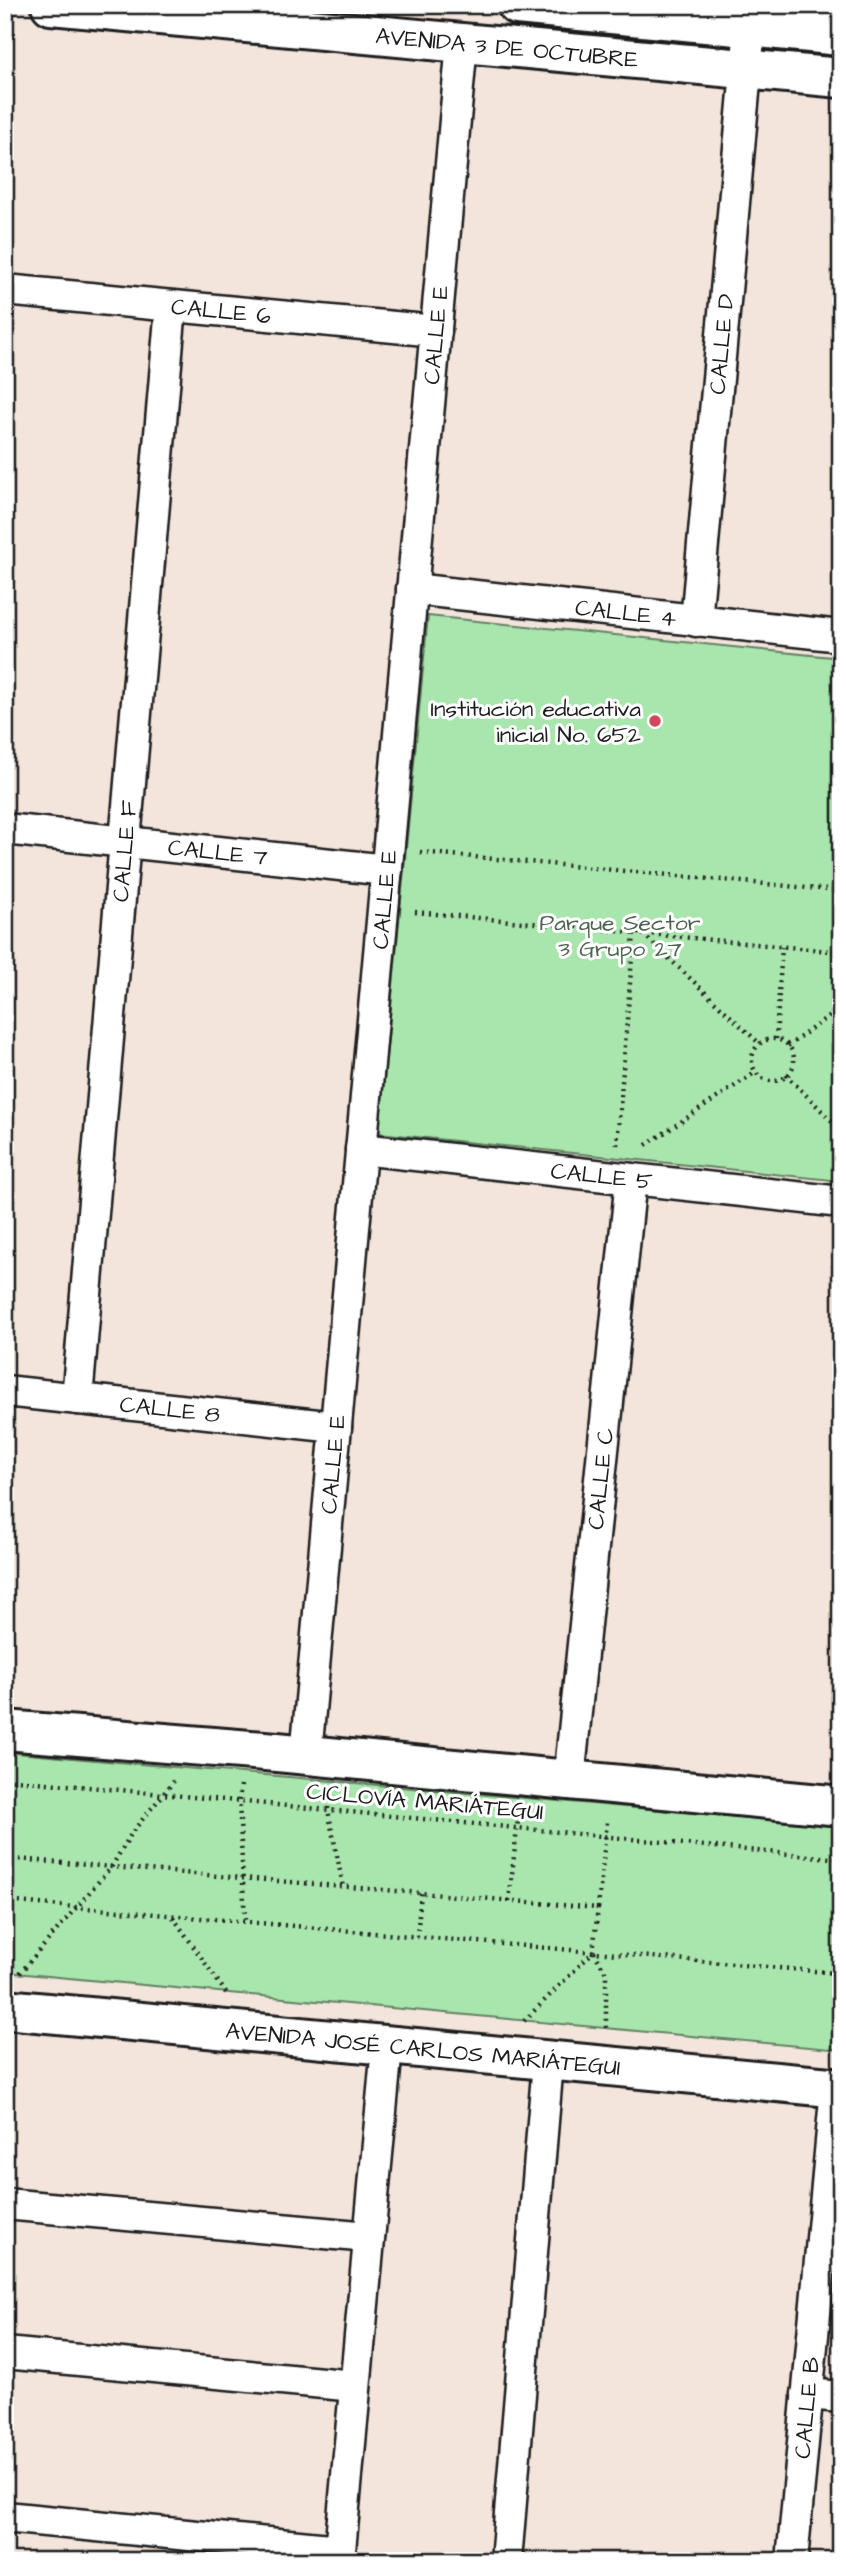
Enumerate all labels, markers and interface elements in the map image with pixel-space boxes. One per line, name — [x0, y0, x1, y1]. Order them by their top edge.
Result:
street label: AVENIDA 3 DE OCTUBRE — [374, 20, 640, 76]
street label: CALLE E — [416, 284, 457, 386]
street label: CALLE 6 — [170, 291, 272, 332]
street label: CALLE D — [702, 293, 743, 396]
street label: CALLE 4 — [573, 592, 678, 635]
place label: Institución educativa inicial No. 652 — [430, 693, 641, 751]
marker: Institución educativa inicial No. 652 — [647, 713, 663, 729]
street label: CALLE F — [105, 799, 145, 903]
street label: CALLE 7 — [166, 832, 269, 874]
street label: CALLE E — [365, 848, 405, 951]
park label: Parque Sector 3 Grupo 27 — [540, 907, 701, 965]
street label: CALLE 5 — [549, 1155, 654, 1198]
street label: CALLE 8 — [118, 1389, 222, 1431]
street label: CALLE E — [313, 1413, 354, 1515]
street label: CALLE C — [580, 1426, 622, 1531]
street label: CICLOVÍA MARIÁTEGUI — [305, 1776, 545, 1828]
street label: AVENIDA JOSÉ CARLOS MARIÁTEGUI — [224, 2015, 622, 2084]
street label: CALLE B — [787, 2355, 828, 2460]

